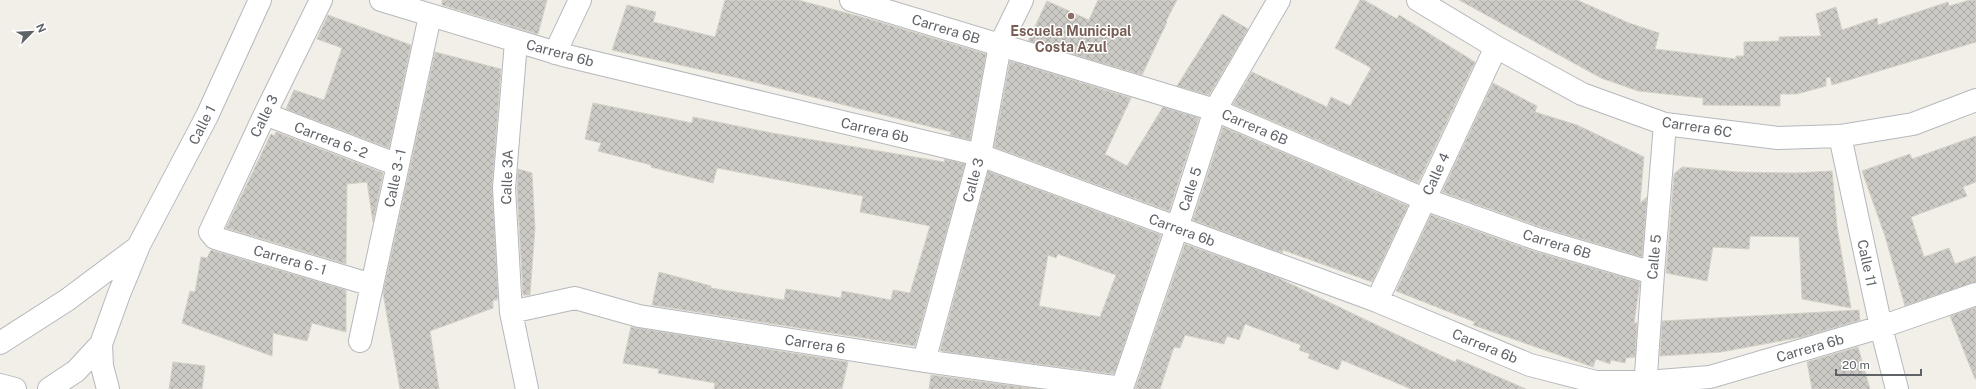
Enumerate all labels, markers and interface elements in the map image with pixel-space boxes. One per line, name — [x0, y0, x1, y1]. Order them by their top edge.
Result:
street label: Carrera 6B — [910, 11, 982, 47]
marker: Escuela Municipal Costa Azul — [1066, 11, 1076, 21]
north arrow — [12, 12, 52, 52]
text: N — [34, 22, 48, 34]
place label: Escuela Municipal Costa Azul — [1010, 23, 1132, 55]
street label: Carrera 6b — [524, 36, 596, 70]
street label: Calle 3 — [247, 92, 281, 140]
street label: Calle 1 — [185, 103, 219, 147]
street label: Carrera 6B — [1219, 106, 1291, 148]
street label: Carrera 6b — [839, 114, 911, 146]
street label: Carrera 6C — [1661, 114, 1733, 140]
street label: Carrera 6 - 2 — [292, 119, 370, 161]
street label: Calle 3 - 1 — [381, 147, 409, 209]
street label: Calle 3A — [498, 149, 516, 205]
street label: Calle 4 — [1419, 150, 1453, 198]
street label: Calle 3 — [959, 156, 987, 204]
street label: Calle 5 — [1175, 165, 1205, 213]
street label: Carrera 6b — [1147, 211, 1217, 249]
street label: Carrera 6B — [1521, 226, 1593, 262]
street label: Calle 5 — [1644, 234, 1664, 280]
street label: Calle 11 — [1854, 238, 1880, 288]
street label: Carrera 6 - 1 — [252, 242, 328, 278]
street label: Carrera 6b — [1450, 326, 1520, 366]
street label: Carrera 6 — [784, 331, 847, 357]
street label: Carrera 6b — [1774, 331, 1846, 365]
scale bar — [1836, 351, 1921, 377]
text: 20 m — [1842, 358, 1870, 372]

